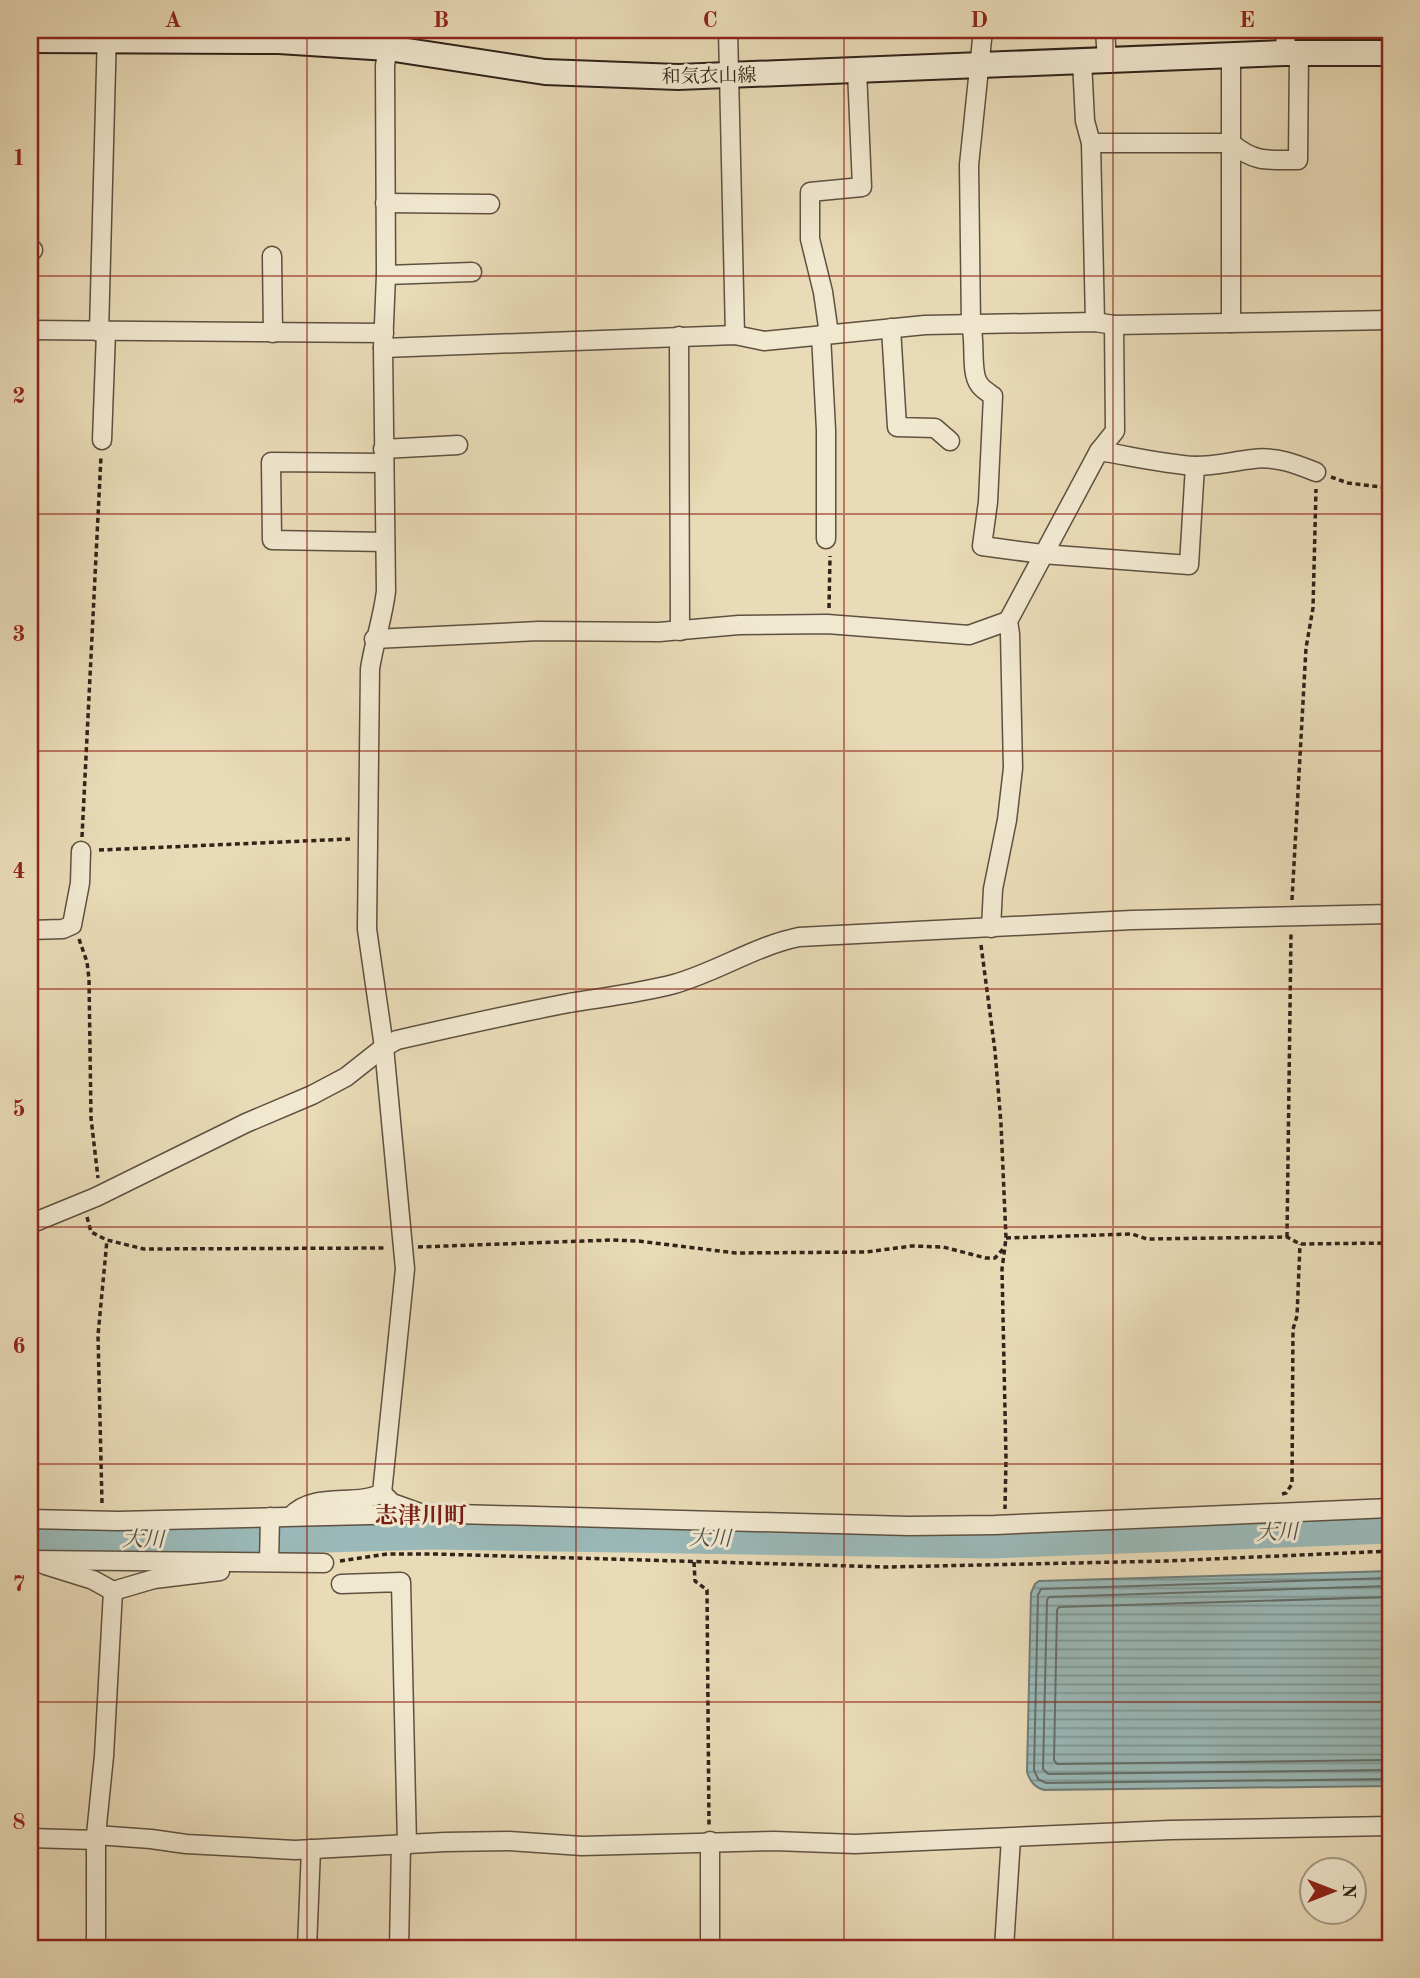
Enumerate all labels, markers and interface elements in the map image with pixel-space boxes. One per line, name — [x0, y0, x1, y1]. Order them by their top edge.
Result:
text: A — [164, 9, 182, 32]
text: B — [433, 9, 449, 32]
text: C — [702, 9, 718, 32]
text: D — [970, 9, 988, 32]
text: E — [1239, 9, 1255, 32]
street label: 和気衣山線 — [661, 65, 757, 88]
text: 1 — [12, 147, 26, 170]
text: 2 — [12, 385, 26, 408]
text: 3 — [12, 623, 26, 646]
text: 4 — [12, 860, 26, 883]
text: 5 — [12, 1098, 26, 1121]
text: 6 — [12, 1335, 26, 1358]
district label: 志津川町 — [375, 1503, 467, 1528]
water label: 大川 — [1256, 1520, 1300, 1545]
water label: 大川 — [689, 1527, 733, 1550]
water label: 大川 — [122, 1528, 166, 1551]
text: 7 — [12, 1573, 26, 1596]
text: 8 — [12, 1811, 26, 1834]
north arrow — [1298, 1856, 1368, 1926]
text: N — [1338, 1884, 1357, 1899]

